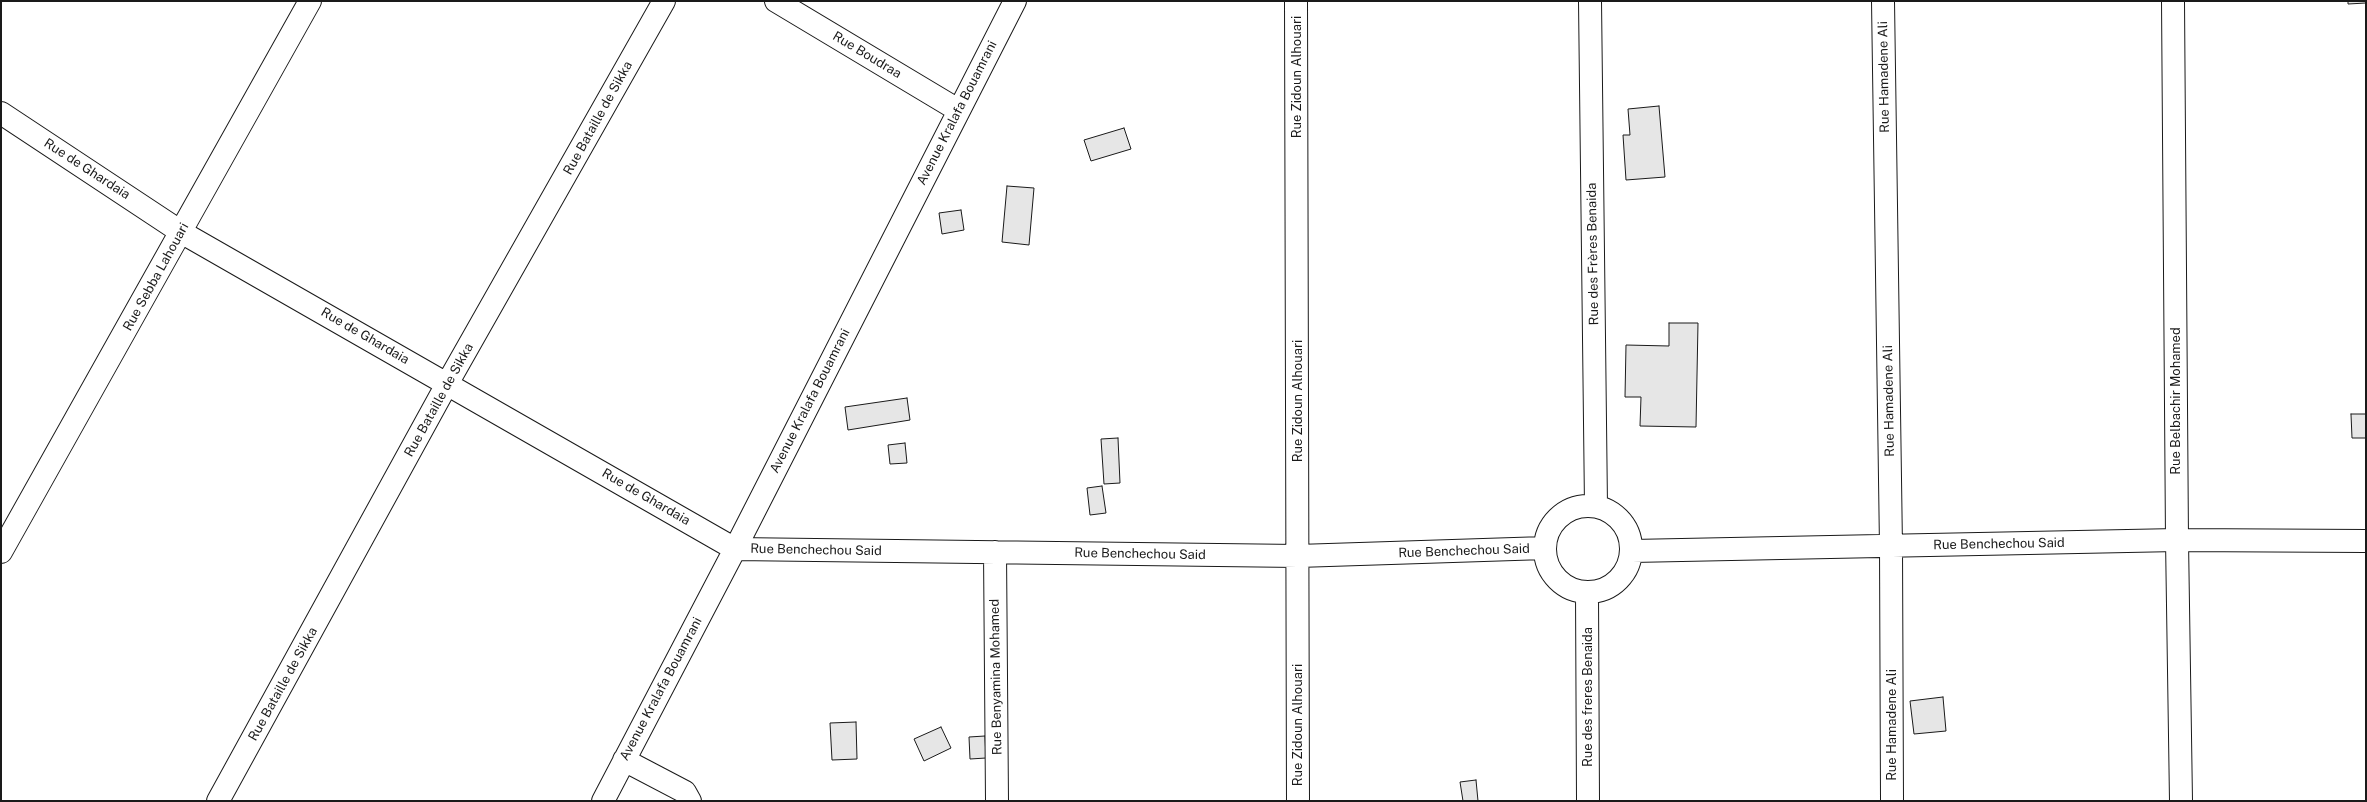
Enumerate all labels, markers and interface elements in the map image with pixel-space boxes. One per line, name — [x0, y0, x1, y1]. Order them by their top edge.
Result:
street label: Rue Zidoun Alhouari — [1289, 16, 1305, 138]
street label: Rue Hamadene Ali — [1875, 21, 1893, 133]
street label: Rue Boudraa — [830, 28, 904, 82]
street label: Avenue Kralafa Bouamrani — [914, 38, 1000, 188]
street label: Rue Bataille de Sikka — [560, 58, 636, 178]
street label: Rue de Ghardaia — [41, 135, 133, 203]
street label: Rue des Frères Benaida — [1584, 183, 1602, 325]
street label: Rue Sebba Lahouari — [120, 220, 192, 334]
street label: Rue de Ghardaia — [318, 304, 412, 368]
street label: Avenue Kralafa Bouamrani — [767, 326, 853, 476]
street label: Rue Belbachir Mohamed — [2168, 327, 2184, 475]
street label: Rue Bataille de Sikka — [401, 340, 477, 460]
street label: Rue Zidoun Alhouari — [1290, 340, 1306, 462]
street label: Rue Hamadene Ali — [1880, 345, 1898, 457]
street label: Rue de Ghardaia — [599, 465, 693, 529]
street label: Rue Benchechou Said — [1933, 535, 2065, 553]
street label: Rue Benchechou Said — [750, 541, 882, 559]
street label: Rue Benchechou Said — [1398, 541, 1530, 561]
street label: Rue Benchechou Said — [1074, 545, 1206, 563]
street label: Rue Benyamina Mohamed — [987, 599, 1005, 755]
street label: Avenue Kralafa Bouamrani — [617, 615, 705, 763]
street label: Rue Bataille de Sikka — [245, 624, 321, 744]
street label: Rue des freres Benaida — [1580, 627, 1596, 767]
street label: Rue Zidoun Alhouari — [1290, 664, 1306, 786]
street label: Rue Hamadene Ali — [1884, 669, 1900, 781]

